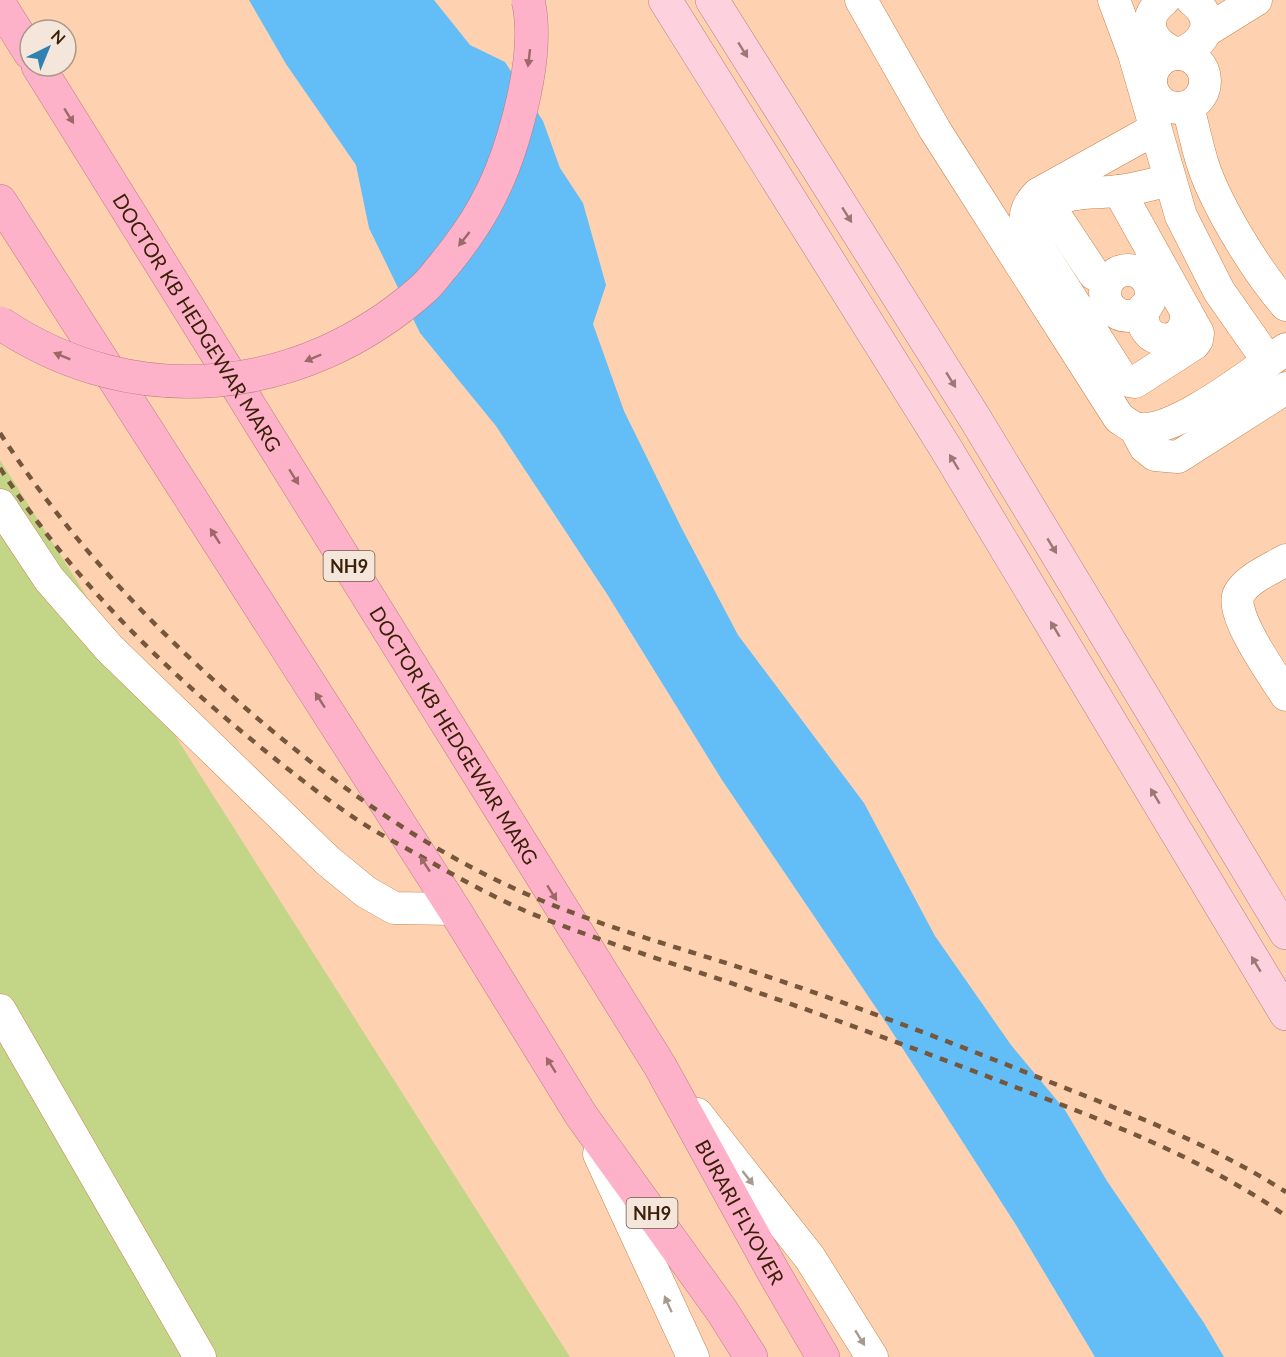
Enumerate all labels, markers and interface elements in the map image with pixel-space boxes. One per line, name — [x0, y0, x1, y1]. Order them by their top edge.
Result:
north arrow — [18, 18, 78, 78]
text: N — [48, 26, 70, 48]
one-way arrow — [738, 41, 749, 58]
one-way arrow — [524, 49, 534, 68]
one-way arrow — [63, 108, 74, 124]
street label: DOCTOR KB HEDGEWAR MARG — [108, 189, 287, 456]
one-way arrow — [841, 207, 852, 223]
one-way arrow — [458, 232, 470, 247]
one-way arrow — [52, 351, 70, 361]
one-way arrow — [303, 353, 321, 363]
one-way arrow — [945, 372, 956, 388]
one-way arrow — [949, 454, 960, 470]
one-way arrow — [288, 469, 299, 485]
one-way arrow — [210, 528, 221, 544]
one-way arrow — [1047, 538, 1058, 554]
road number: NH9 — [324, 551, 374, 581]
street label: DOCTOR KB HEDGEWAR MARG — [365, 602, 543, 869]
one-way arrow — [1049, 621, 1060, 637]
one-way arrow — [315, 692, 326, 708]
one-way arrow — [1150, 788, 1161, 805]
one-way arrow — [420, 856, 431, 872]
one-way arrow — [547, 884, 558, 901]
one-way arrow — [1250, 956, 1261, 972]
one-way arrow — [545, 1057, 556, 1073]
street label: BURARI FLYOVER — [691, 1135, 790, 1289]
one-way arrow — [741, 1171, 753, 1186]
road number: NH9 — [626, 1198, 678, 1228]
one-way arrow — [663, 1296, 672, 1313]
one-way arrow — [854, 1330, 865, 1346]

